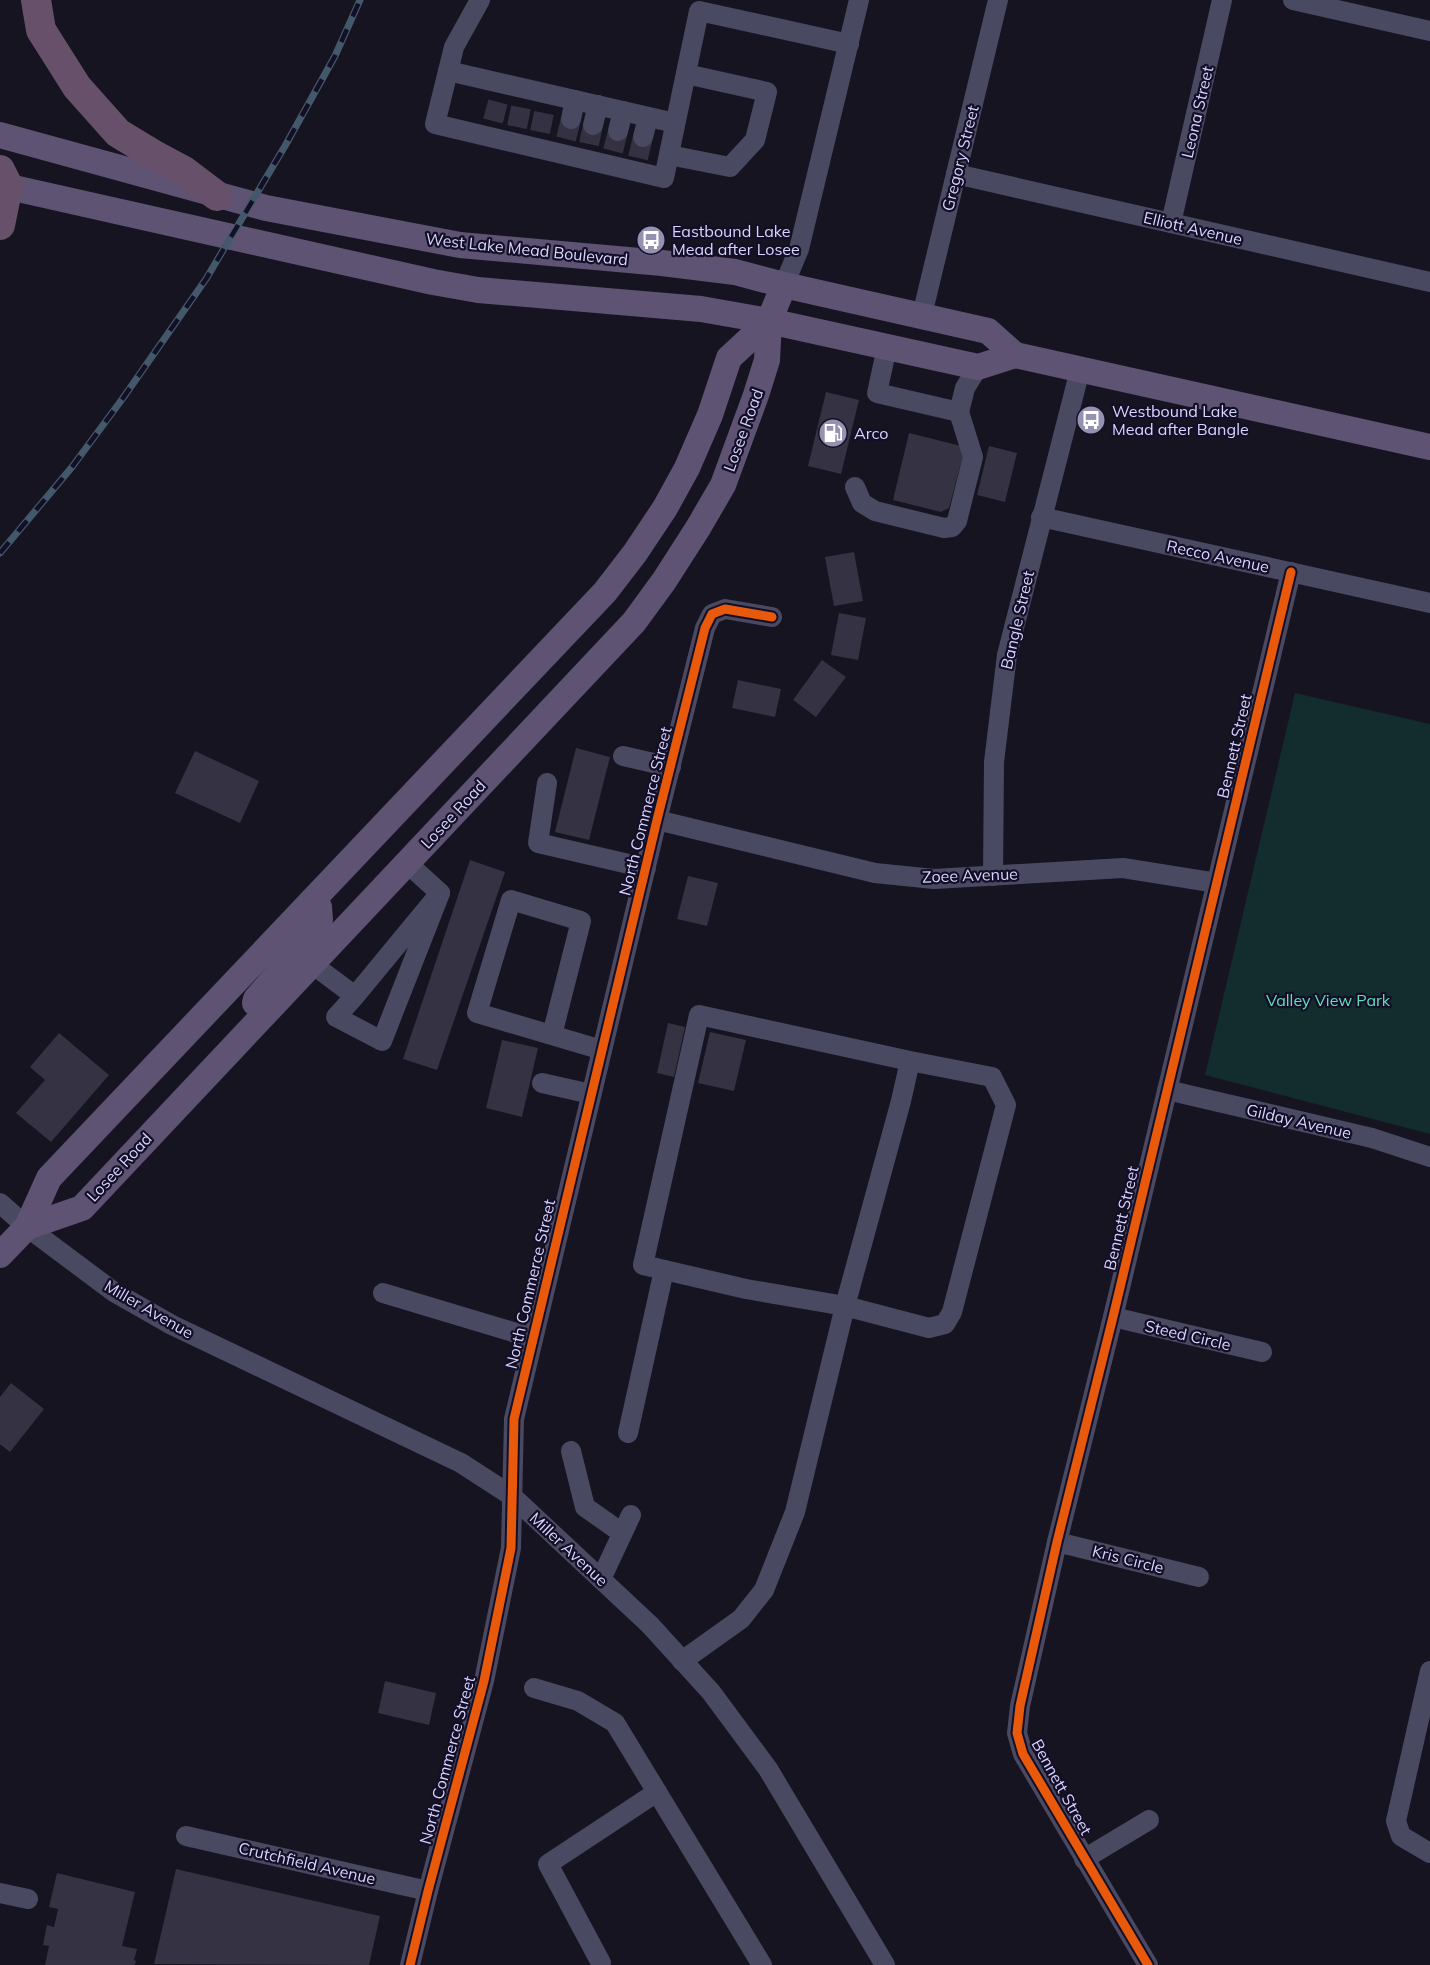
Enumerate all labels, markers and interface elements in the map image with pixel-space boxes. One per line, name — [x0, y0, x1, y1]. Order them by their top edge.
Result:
street label: Leona Street — [1177, 64, 1217, 160]
street label: Gregory Street — [937, 103, 983, 213]
street label: Elliott Avenue — [1142, 207, 1244, 249]
place label: Eastbound Lake Mead after Losee — [672, 221, 800, 259]
bus stop icon: Eastbound Lake Mead after Losee — [635, 224, 667, 256]
street label: West Lake Mead Boulevard — [425, 228, 629, 270]
street label: Losee Road — [719, 386, 767, 474]
place label: Westbound Lake Mead after Bangle — [1112, 401, 1249, 439]
bus stop icon: Westbound Lake Mead after Bangle — [1075, 404, 1107, 436]
fuel station icon: Arco — [817, 417, 849, 449]
place label: Arco — [854, 423, 888, 443]
street label: Recco Avenue — [1165, 535, 1271, 577]
street label: Bangle Street — [996, 568, 1038, 671]
street label: Bennett Street — [1212, 692, 1256, 800]
street label: North Commerce Street — [614, 724, 676, 898]
street label: Losee Road — [416, 776, 490, 852]
street label: Zoee Avenue — [922, 863, 1018, 887]
park label: Valley View Park — [1266, 990, 1391, 1010]
street label: Gilday Avenue — [1245, 1099, 1353, 1143]
street label: Losee Road — [82, 1129, 156, 1205]
street label: Bennett Street — [1099, 1164, 1143, 1272]
street label: North Commerce Street — [501, 1197, 559, 1371]
street label: Miller Avenue — [101, 1275, 197, 1343]
street label: Steed Circle — [1143, 1315, 1233, 1355]
street label: Miller Avenue — [526, 1508, 612, 1590]
street label: Kris Circle — [1090, 1540, 1166, 1578]
street label: North Commerce Street — [415, 1673, 479, 1846]
street label: Bennett Street — [1027, 1736, 1097, 1839]
street label: Crutchfield Avenue — [237, 1838, 377, 1888]

